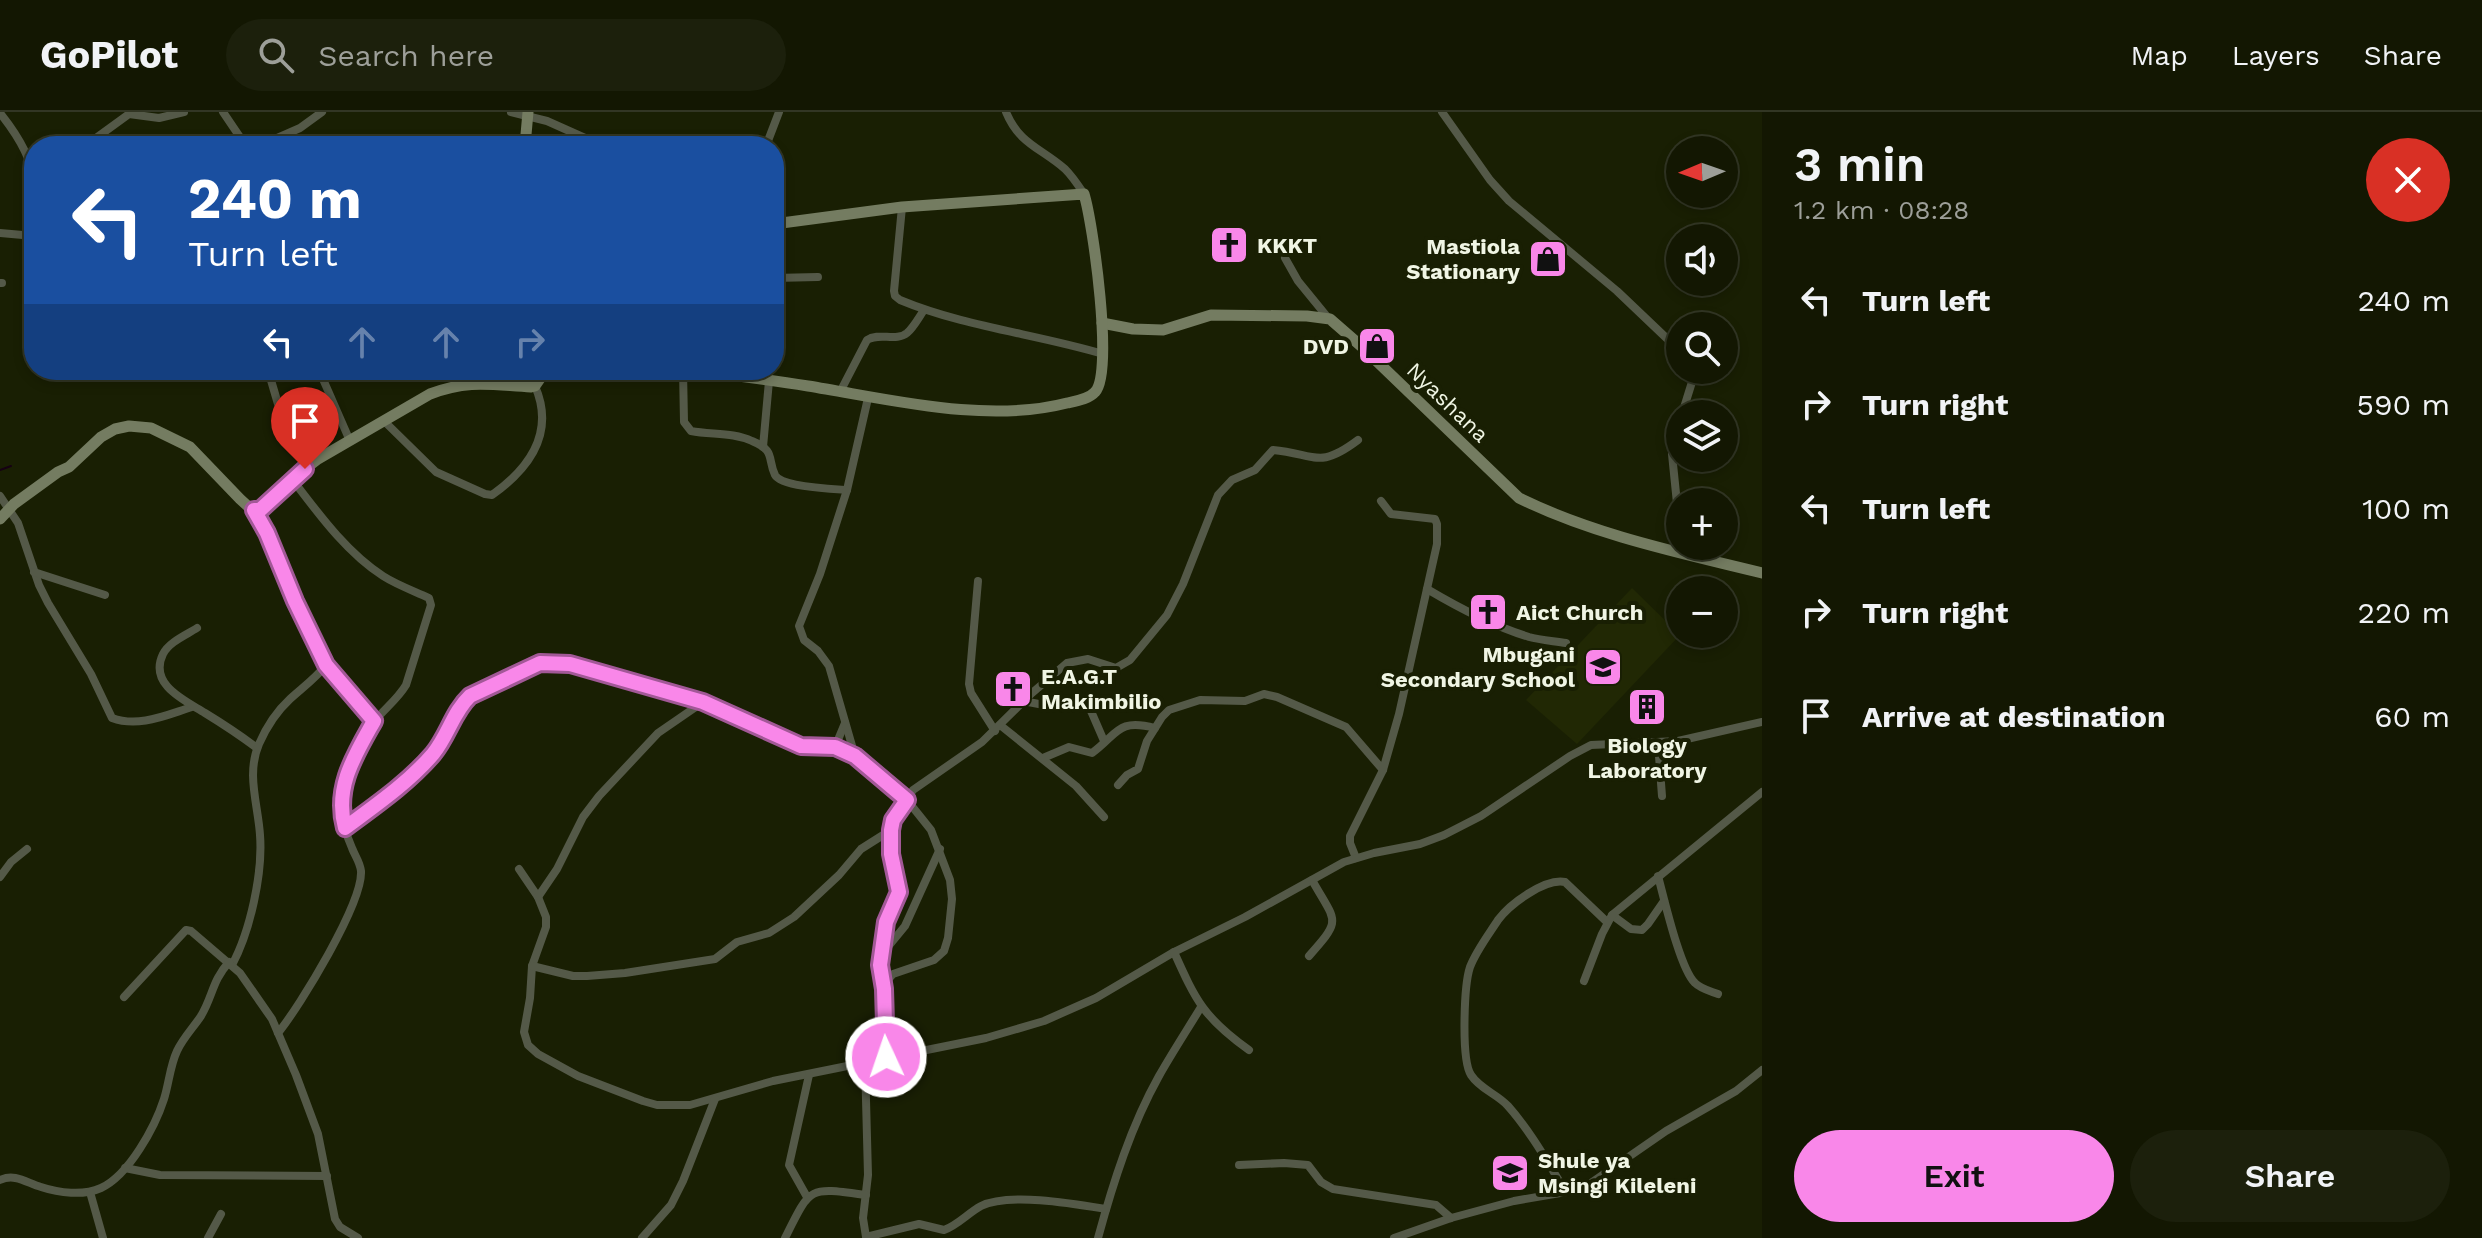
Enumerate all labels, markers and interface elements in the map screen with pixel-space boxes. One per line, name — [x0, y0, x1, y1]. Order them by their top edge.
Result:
search box — [226, 19, 786, 91]
text: GoPilot — [40, 33, 178, 77]
icon: search — [254, 33, 298, 77]
text: Search here — [318, 38, 494, 73]
text: Map — [2131, 39, 2188, 72]
text: Layers — [2232, 39, 2320, 72]
text: Share — [2364, 39, 2442, 72]
north arrow — [1666, 136, 1738, 208]
map controls — [1666, 136, 1738, 648]
text: 3 min — [1794, 136, 1926, 193]
button: close — [2366, 138, 2450, 222]
text: 240 m — [188, 166, 362, 232]
icon: left — [56, 168, 160, 272]
text: 1.2 km · 08:28 — [1794, 195, 1969, 225]
church icon: KKKT — [1208, 224, 1250, 266]
button: sound — [1666, 224, 1738, 296]
text: Turn left — [188, 233, 338, 275]
place label: KKKT — [1257, 233, 1317, 258]
place label: Mastiola Stationary — [1406, 234, 1521, 284]
shop icon: Mastiola Stationary — [1527, 238, 1569, 280]
icon: left — [1794, 278, 1838, 322]
text: Turn left — [1862, 283, 1990, 318]
text: 240 m — [2358, 283, 2450, 318]
button: search — [1666, 312, 1738, 384]
icon: left — [256, 320, 300, 364]
icon: ahead — [340, 320, 384, 364]
icon: ahead — [424, 320, 468, 364]
icon: right — [508, 320, 552, 364]
shop icon: DVD — [1356, 325, 1398, 367]
place label: DVD — [1303, 334, 1349, 359]
street label: Nyashana — [1402, 357, 1494, 447]
icon: right — [1794, 382, 1838, 426]
pin — [271, 387, 339, 469]
text: Turn right — [1862, 387, 2008, 422]
text: 590 m — [2357, 387, 2450, 422]
icon: arrive — [283, 399, 327, 443]
button: layers — [1666, 400, 1738, 472]
icon: left — [1794, 486, 1838, 530]
button: + — [1666, 488, 1738, 560]
text: Turn left — [1862, 491, 1990, 526]
text: 100 m — [2362, 491, 2450, 526]
button: − — [1666, 576, 1738, 648]
icon: right — [1794, 590, 1838, 634]
church icon: Aict Church — [1467, 591, 1509, 633]
text: Turn right — [1862, 595, 2008, 630]
text: 220 m — [2358, 595, 2450, 630]
place label: Aict Church — [1516, 600, 1643, 625]
place label: Mbugani Secondary School — [1381, 642, 1576, 692]
school or university icon: Mbugani Secondary School — [1582, 646, 1624, 688]
place label: E.A.G.T Makimbilio — [1041, 664, 1161, 714]
church icon: E.A.G.T Makimbilio — [992, 668, 1034, 710]
building icon: Biology Laboratory — [1626, 686, 1668, 728]
icon: arrive — [1794, 694, 1838, 738]
text: Arrive at destination — [1862, 699, 2166, 734]
text: 60 m — [2374, 699, 2450, 734]
place label: Biology Laboratory — [1587, 733, 1707, 783]
position arrow — [844, 1015, 928, 1099]
button: Exit — [1794, 1130, 2114, 1222]
button: Share — [2130, 1130, 2450, 1222]
place label: Shule ya Msingi Kileleni — [1538, 1148, 1696, 1198]
school or university icon: Shule ya Msingi Kileleni — [1489, 1152, 1531, 1194]

